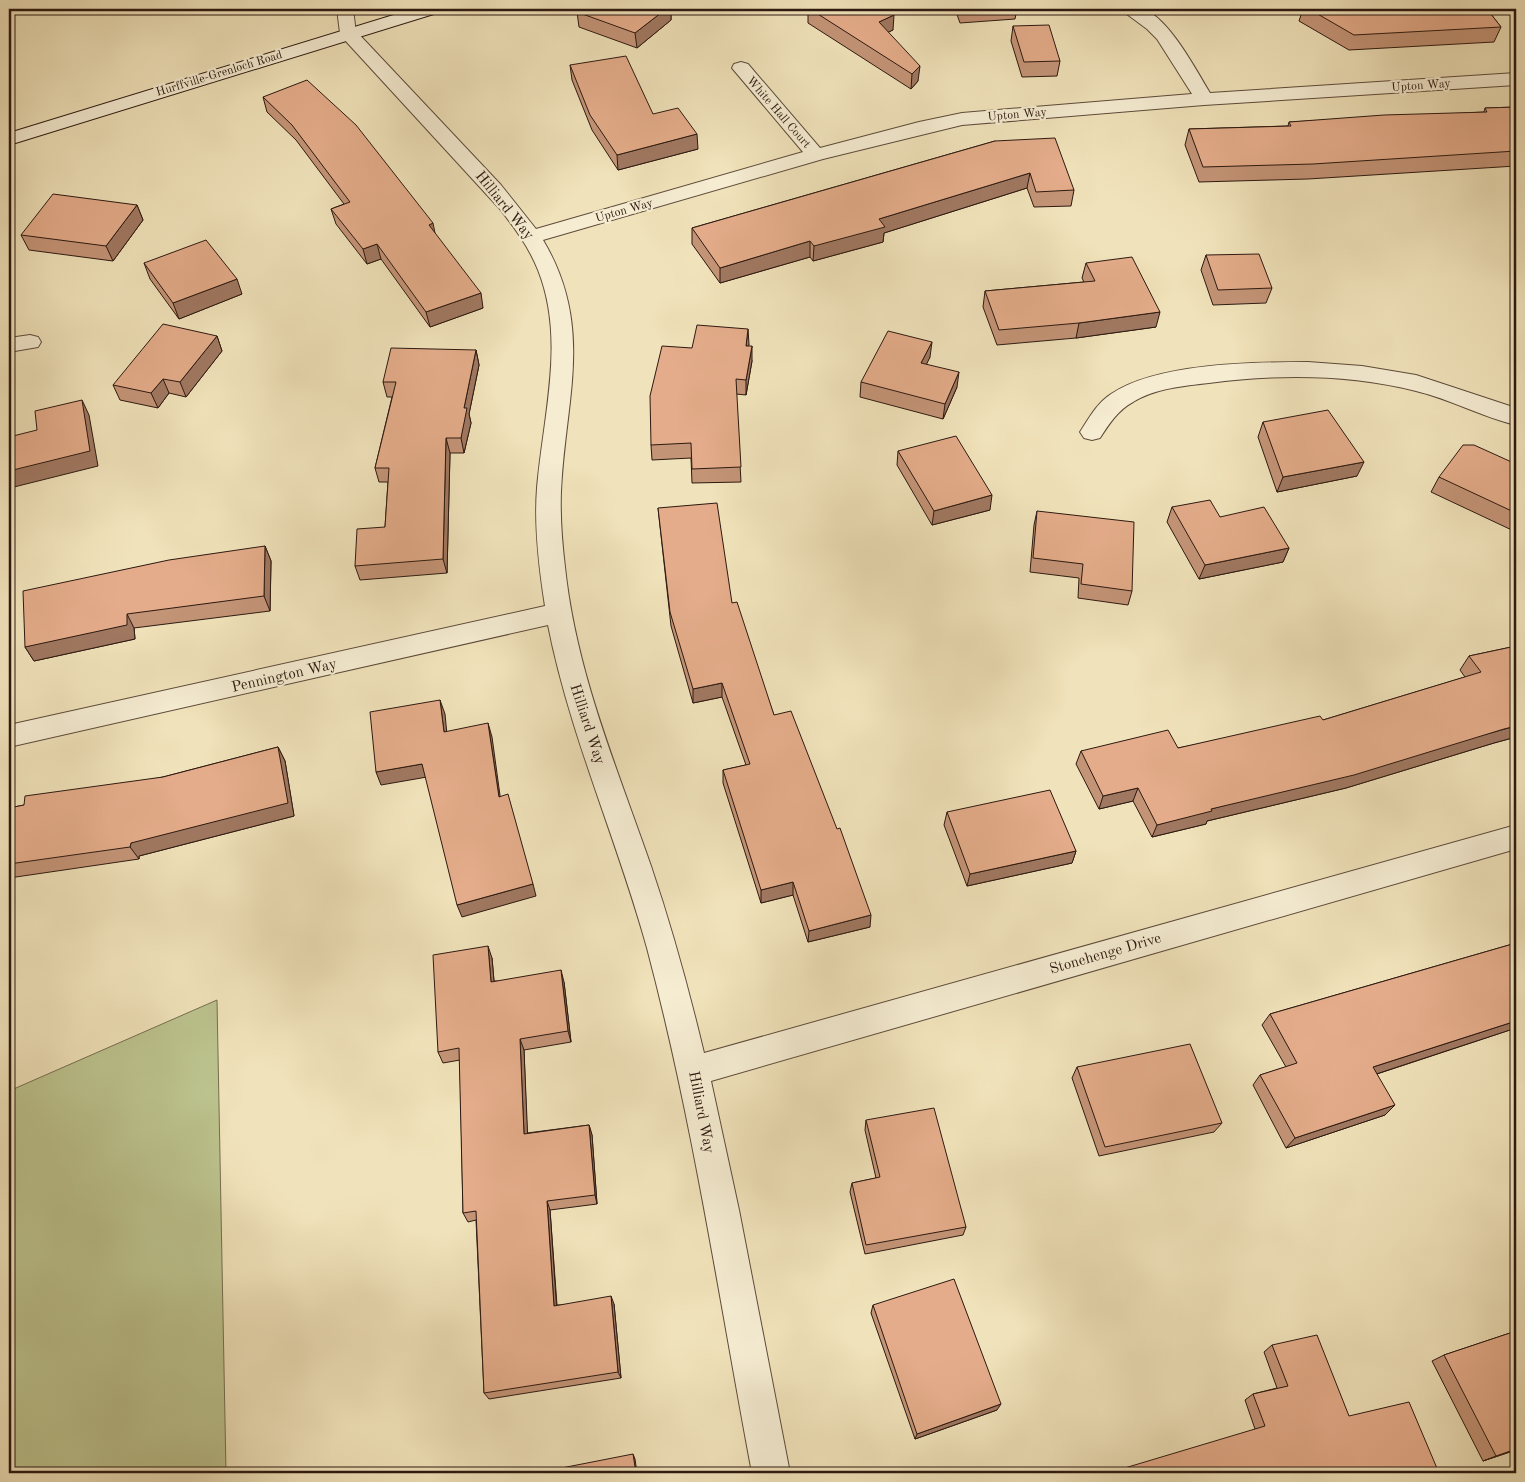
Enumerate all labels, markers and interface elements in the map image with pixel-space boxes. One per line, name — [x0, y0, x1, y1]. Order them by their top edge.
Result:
street label: Hurffville-Grenloch Road — [155, 49, 284, 99]
street label: White Hall Court — [744, 75, 812, 151]
street label: Upton Way — [1391, 78, 1452, 94]
street label: Upton Way — [987, 106, 1048, 124]
street label: Hilliard Way — [472, 169, 536, 243]
street label: Upton Way — [594, 197, 655, 225]
street label: Pennington Way — [230, 657, 339, 696]
street label: Hilliard Way — [567, 682, 607, 767]
street label: Stonehenge Drive — [1048, 931, 1163, 978]
street label: Hilliard Way — [685, 1070, 716, 1155]

